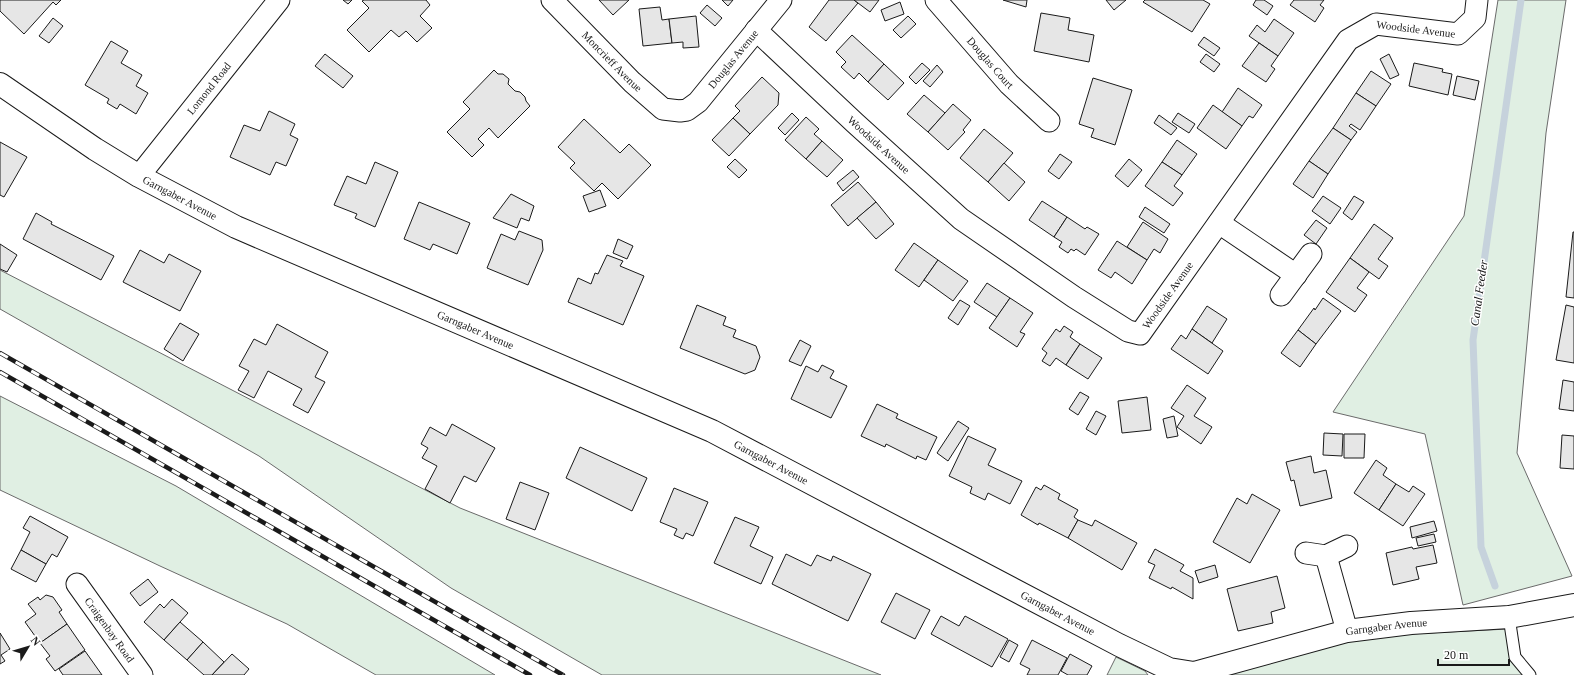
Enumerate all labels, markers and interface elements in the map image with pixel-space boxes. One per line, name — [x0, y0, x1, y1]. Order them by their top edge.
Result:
street label: Woodside Avenue — [1376, 18, 1456, 40]
street label: Douglas Avenue — [706, 27, 761, 91]
street label: Moncrieff Avenue — [580, 29, 645, 94]
street label: Douglas Court — [965, 34, 1016, 91]
street label: Lomond Road — [184, 59, 233, 117]
street label: Woodside Avenue — [845, 113, 912, 176]
street label: Garngaber Avenue — [141, 173, 219, 222]
street label: Woodside Avenue — [1140, 259, 1195, 331]
water label: Canal Feeder — [1467, 259, 1491, 327]
street label: Garngaber Avenue — [436, 308, 516, 351]
street label: Garngaber Avenue — [732, 438, 810, 487]
street label: Garngaber Avenue — [1019, 588, 1097, 637]
street label: Craigenbay Road — [82, 595, 137, 665]
street label: Garngaber Avenue — [1345, 616, 1428, 637]
north arrow — [8, 627, 48, 667]
text: N — [29, 634, 43, 648]
scale bar — [1438, 641, 1509, 667]
text: 20 m — [1444, 648, 1469, 662]

